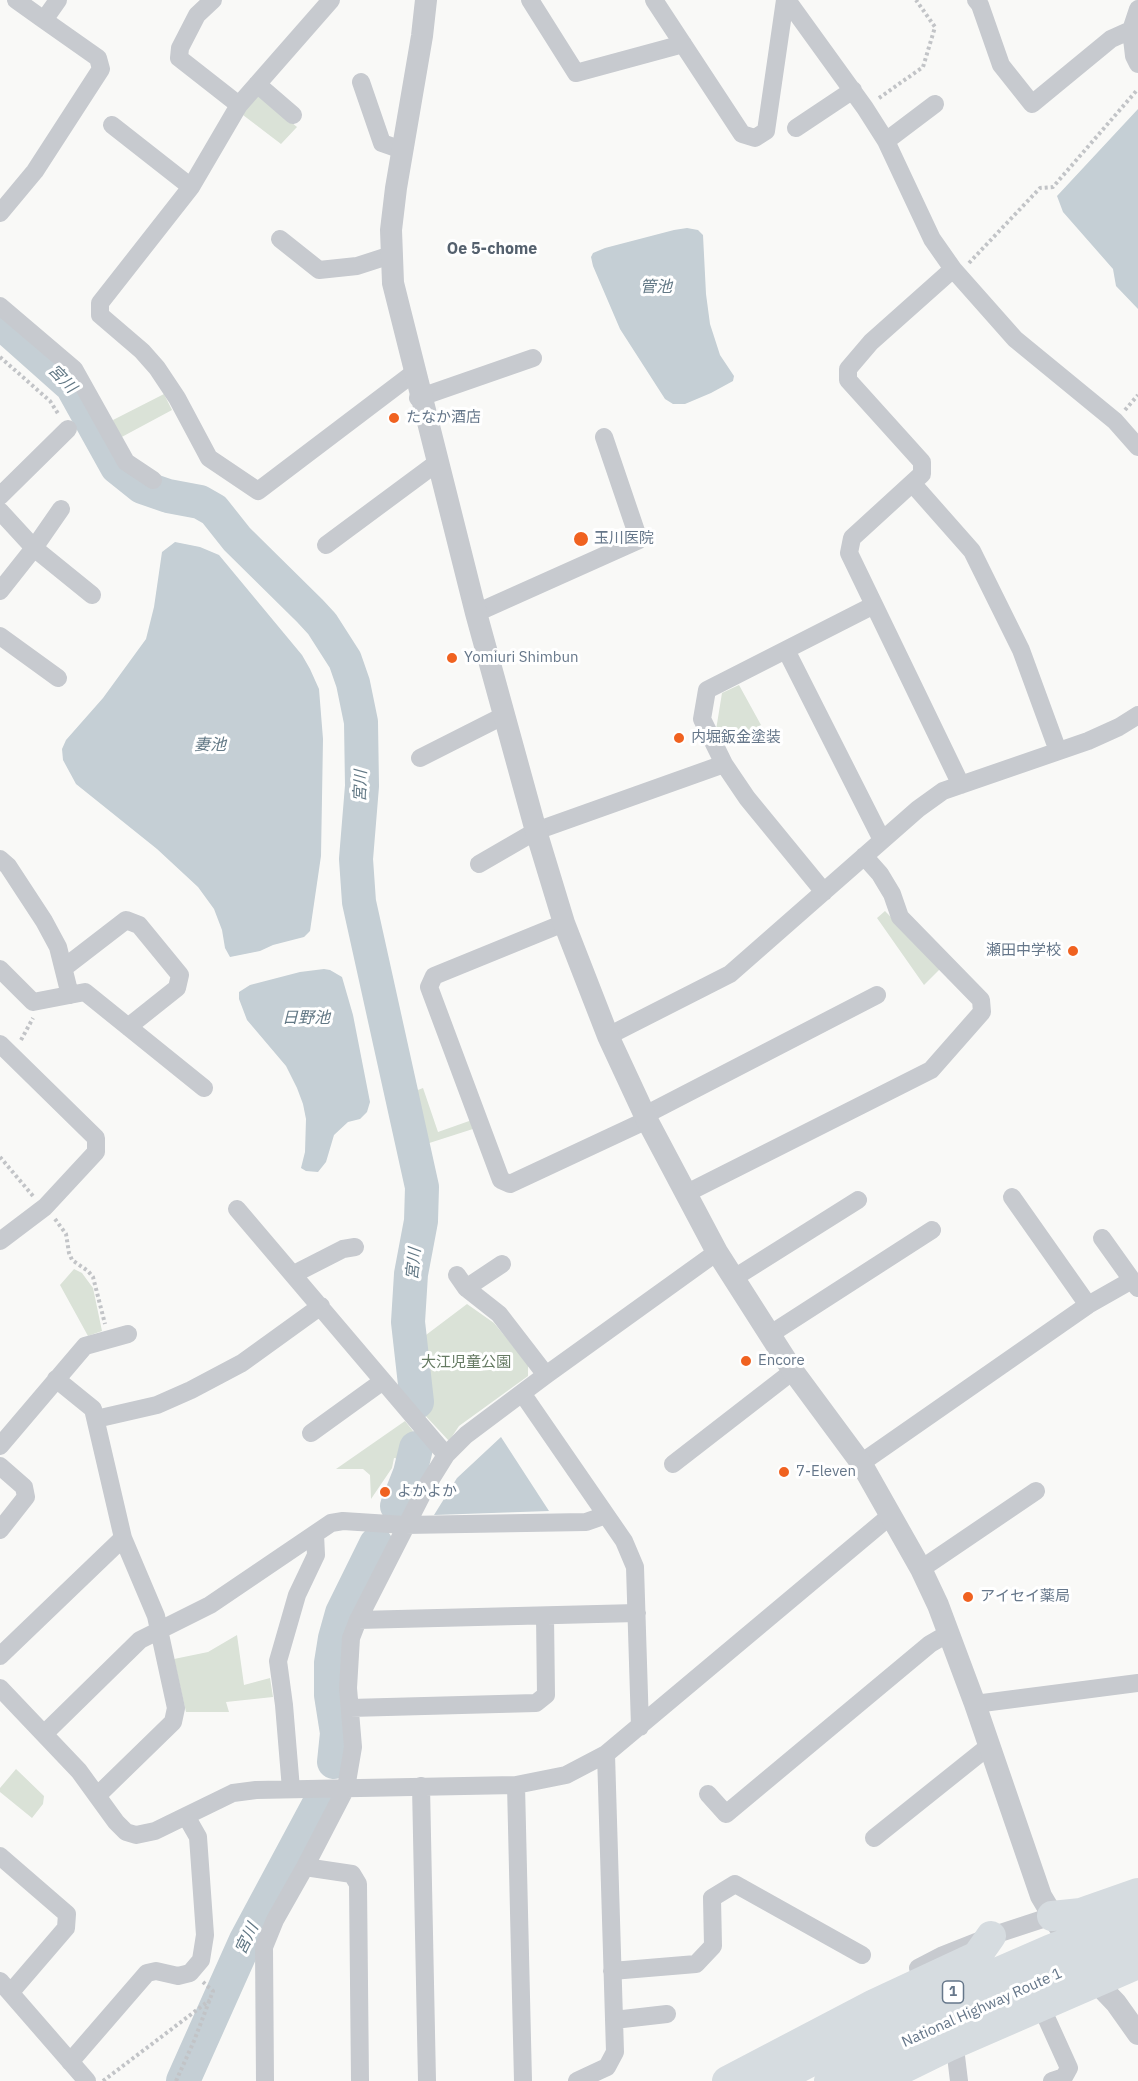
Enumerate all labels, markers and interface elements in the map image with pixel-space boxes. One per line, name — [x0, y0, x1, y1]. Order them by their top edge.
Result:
district label: Oe 5-chome — [447, 239, 537, 259]
water label: 管池 — [640, 277, 672, 297]
water label: 宮川 — [44, 361, 80, 397]
place label: たなか酒店 — [406, 409, 481, 427]
marker: たなか酒店 — [387, 411, 401, 425]
marker: 玉川医院 — [572, 530, 590, 548]
place label: 玉川医院 — [594, 530, 654, 548]
place label: Yomiuri Shimbun — [464, 649, 579, 667]
marker: Yomiuri Shimbun — [445, 651, 459, 665]
place label: 内堀鈑金塗装 — [691, 729, 781, 747]
marker: 内堀鈑金塗装 — [672, 731, 686, 745]
water label: 妻池 — [194, 735, 226, 755]
water label: 宮川 — [351, 770, 371, 802]
place label: 瀬田中学校 — [986, 942, 1061, 960]
marker: 瀬田中学校 — [1066, 944, 1080, 958]
water label: 日野池 — [282, 1008, 330, 1028]
water label: 宮川 — [403, 1247, 425, 1281]
place label: Encore — [758, 1352, 805, 1370]
park label: 大江児童公園 — [421, 1354, 511, 1372]
marker: Encore — [739, 1354, 753, 1368]
place label: 7-Eleven — [796, 1463, 856, 1481]
marker: 7-Eleven — [777, 1465, 791, 1479]
place label: よかよか — [397, 1483, 457, 1501]
marker: よかよか — [378, 1485, 392, 1499]
place label: アイセイ薬局 — [980, 1588, 1070, 1606]
marker: アイセイ薬局 — [961, 1590, 975, 1604]
water label: 宮川 — [231, 1920, 263, 1958]
street label: National Highway Route 1 — [899, 1964, 1065, 2052]
road number: 1 — [942, 1981, 964, 2003]

